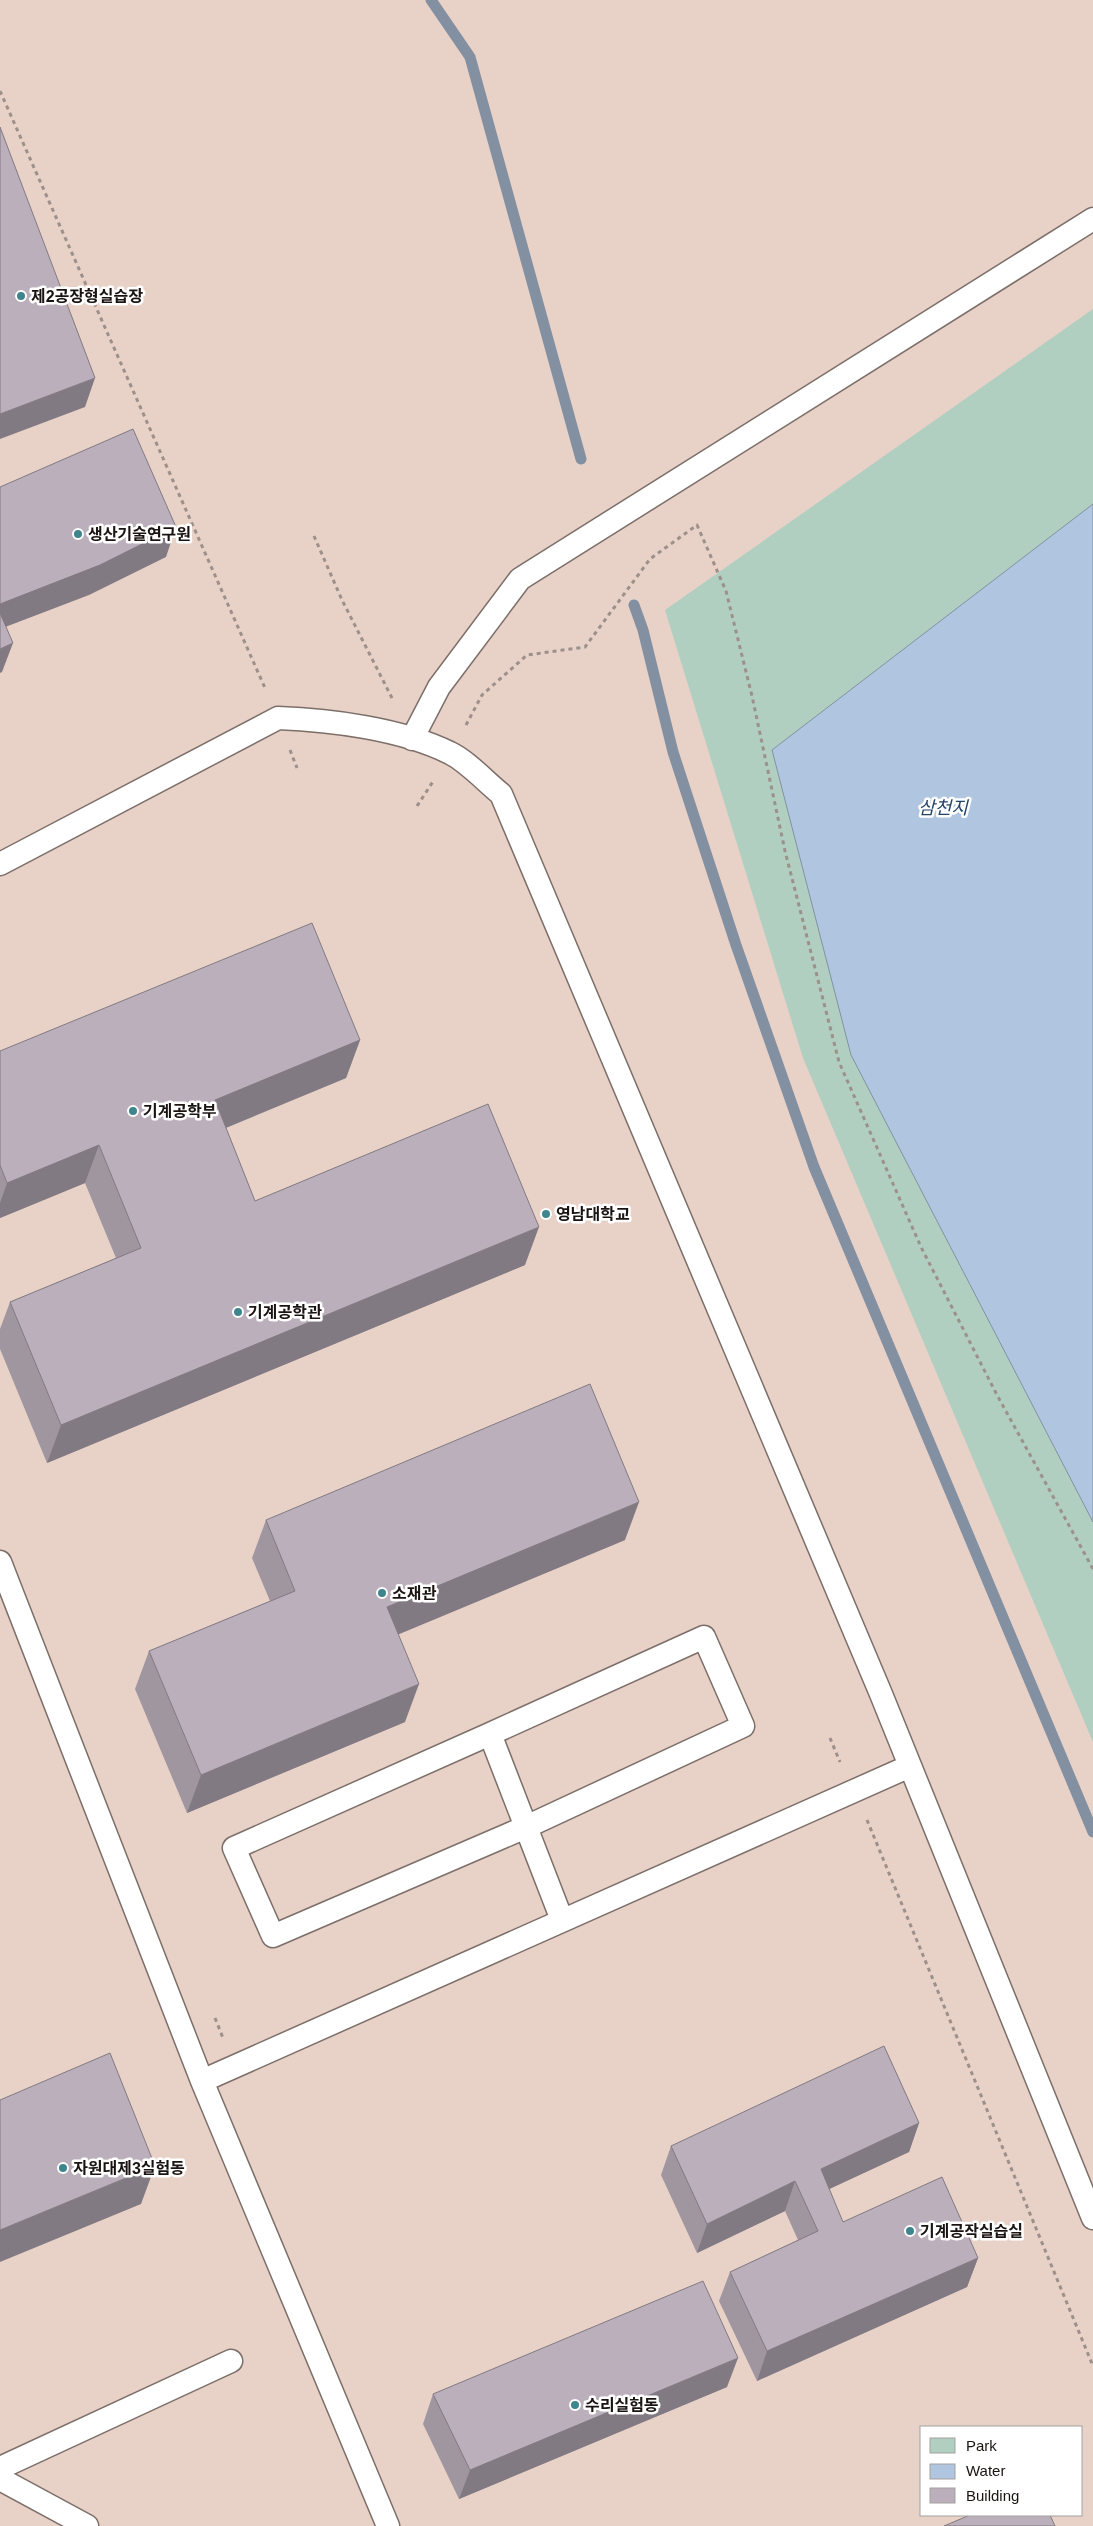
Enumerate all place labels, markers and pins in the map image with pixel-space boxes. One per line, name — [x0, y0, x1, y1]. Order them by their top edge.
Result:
place label: 제2공장형실습장 — [31, 288, 143, 305]
marker: 제2공장형실습장 — [15, 290, 27, 302]
place label: 생산기술연구원 — [88, 526, 191, 543]
marker: 생산기술연구원 — [72, 528, 84, 540]
place label: 기계공학부 — [143, 1102, 217, 1120]
marker: 기계공학부 — [127, 1105, 139, 1117]
place label: 영남대학교 — [556, 1205, 630, 1223]
marker: 영남대학교 — [540, 1208, 552, 1220]
place label: 기계공학관 — [248, 1303, 322, 1321]
marker: 기계공학관 — [232, 1306, 244, 1318]
place label: 소재관 — [392, 1585, 436, 1602]
marker: 소재관 — [376, 1587, 388, 1599]
place label: 자원대제3실험동 — [73, 2159, 185, 2177]
marker: 자원대제3실험동 — [57, 2162, 69, 2174]
place label: 기계공작실습실 — [920, 2223, 1023, 2240]
marker: 기계공작실습실 — [904, 2225, 916, 2237]
place label: 수리실험동 — [585, 2396, 659, 2414]
marker: 수리실험동 — [569, 2399, 581, 2411]

